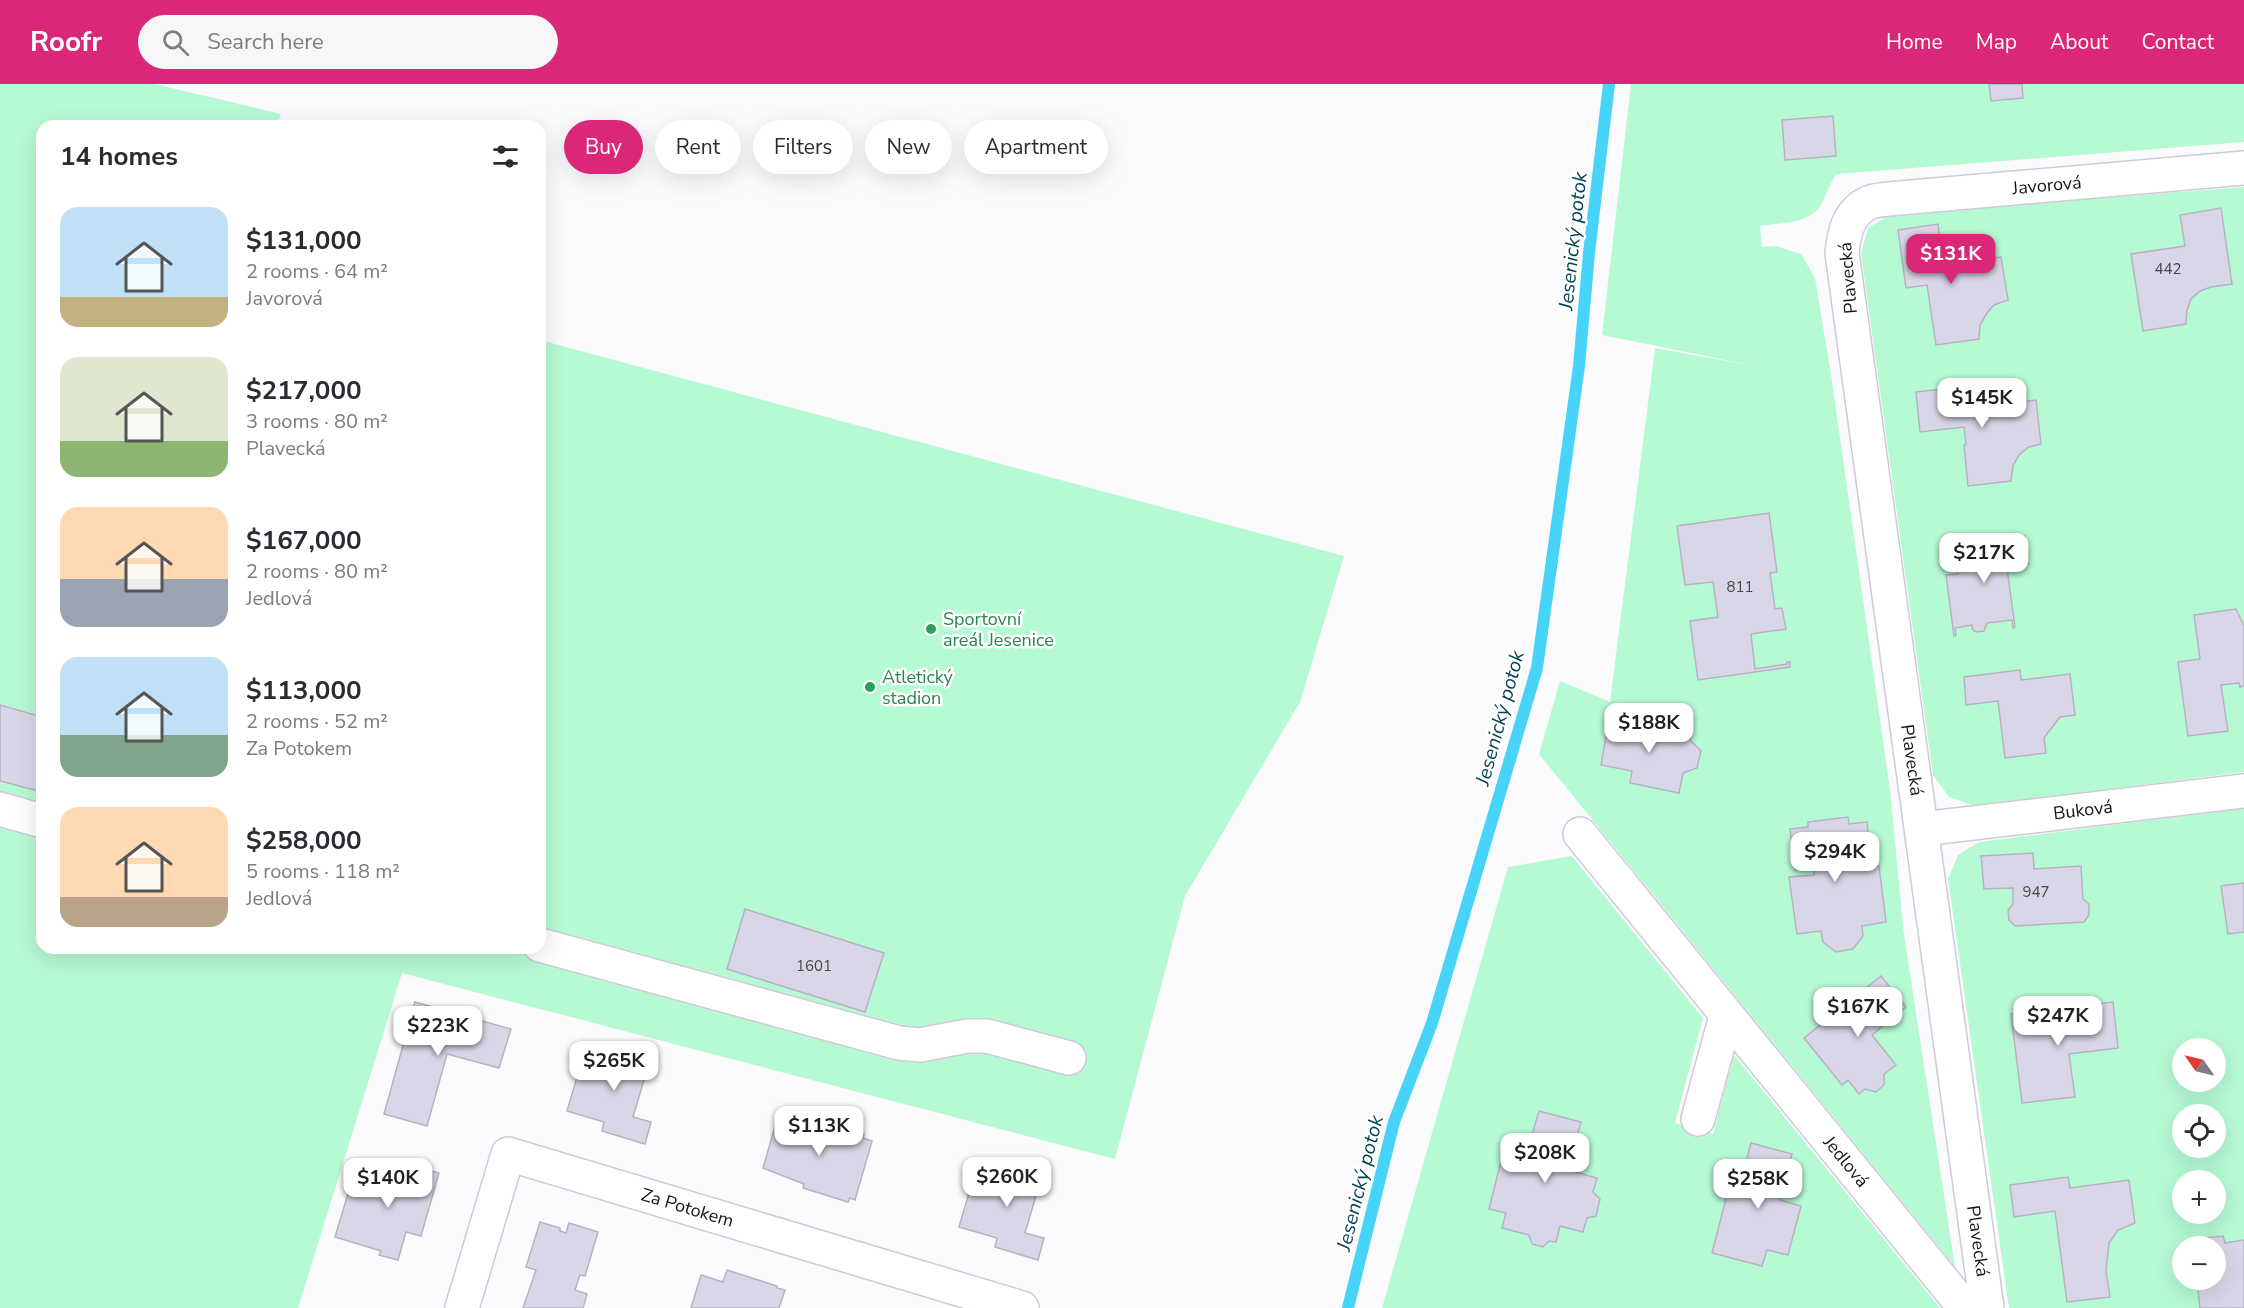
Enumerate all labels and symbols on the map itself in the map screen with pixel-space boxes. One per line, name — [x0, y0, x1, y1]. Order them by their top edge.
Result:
water label: Jesenický potok — [1552, 170, 1594, 312]
street label: Javorová — [2010, 170, 2082, 200]
pin: $131K — [1909, 234, 1993, 285]
street label: Plavecká — [1833, 241, 1863, 315]
house number: 442 — [2154, 259, 2182, 279]
pin: $145K — [1940, 378, 2024, 429]
pin: $217K — [1942, 533, 2026, 584]
house number: 811 — [1726, 577, 1754, 597]
place label: Sportovní areál Jesenice — [943, 607, 1054, 652]
marker: Sportovní areál Jesenice — [924, 622, 938, 636]
water label: Jesenický potok — [1469, 647, 1531, 789]
place label: Atletický stadion — [882, 665, 954, 710]
marker: Atletický stadion — [863, 680, 877, 694]
pin: $188K — [1607, 703, 1691, 754]
street label: Plavecká — [1895, 723, 1929, 797]
street label: Buková — [2052, 795, 2114, 825]
pin: $294K — [1793, 832, 1877, 883]
house number: 947 — [2022, 882, 2050, 902]
house number: 1601 — [796, 956, 832, 976]
pin: $167K — [1816, 987, 1900, 1038]
pin: $247K — [2016, 996, 2100, 1047]
pin: $223K — [396, 1006, 480, 1057]
north arrow — [2172, 1038, 2226, 1092]
pin: $265K — [572, 1041, 656, 1092]
pin: $113K — [777, 1106, 861, 1157]
water label: Jesenický potok — [1330, 1112, 1390, 1254]
street label: Jedlová — [1817, 1130, 1874, 1192]
pin: $208K — [1503, 1133, 1587, 1184]
pin: $260K — [965, 1157, 1049, 1208]
pin: $140K — [346, 1158, 430, 1209]
pin: $258K — [1716, 1159, 1800, 1210]
street label: Za Potokem — [638, 1183, 737, 1233]
street label: Plavecká — [1961, 1204, 1995, 1278]

